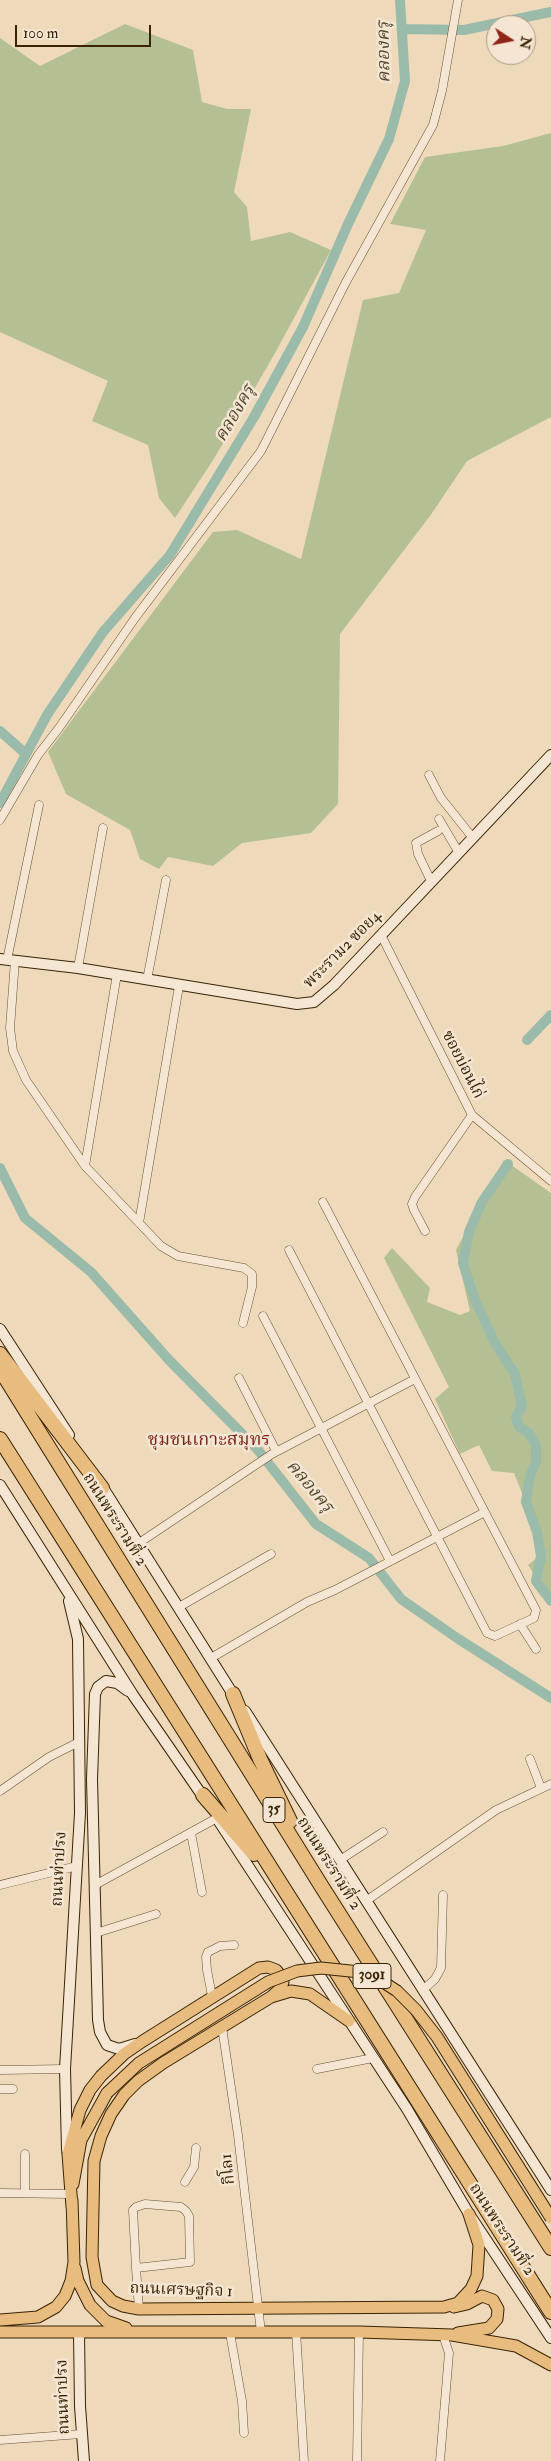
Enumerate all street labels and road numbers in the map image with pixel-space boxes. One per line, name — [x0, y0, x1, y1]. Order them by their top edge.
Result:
street label: พระราม2 ซอย4 — [300, 907, 386, 993]
street label: ซอยบ่อนไก่ — [437, 1028, 487, 1102]
street label: ถนนพระรามที่ 2 — [78, 1470, 150, 1570]
road number: 35 — [263, 1798, 285, 1822]
street label: ถนนพระรามที่ 2 — [292, 1814, 364, 1914]
street label: ถนนท่าปรง — [48, 1831, 72, 1907]
road number: 3091 — [353, 1964, 391, 1988]
street label: กิโล1 — [218, 2152, 240, 2186]
street label: ถนนพระรามที่ 2 — [464, 2180, 538, 2280]
street label: ถนนเศรษฐกิจ 1 — [129, 2280, 233, 2302]
street label: ถนนท่าปรง — [53, 2359, 75, 2435]

